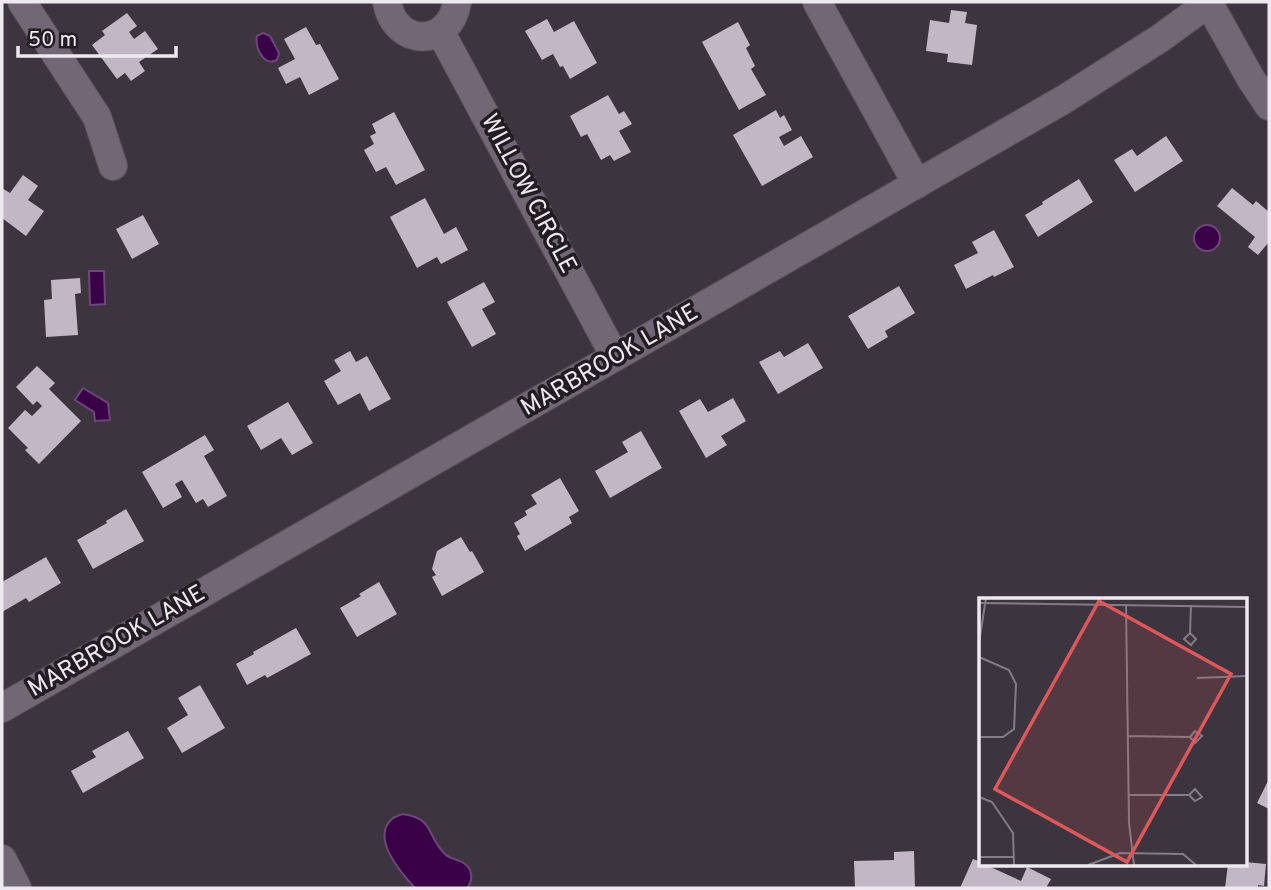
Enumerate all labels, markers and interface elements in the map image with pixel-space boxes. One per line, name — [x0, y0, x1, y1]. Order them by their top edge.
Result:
scale bar — [18, 14, 175, 58]
text: 50 m — [28, 27, 77, 54]
street label: WILLOW CIRCLE — [473, 109, 583, 279]
street label: MARBROOK LANE — [516, 298, 704, 424]
street label: MARBROOK LANE — [23, 579, 211, 705]
inset map — [979, 598, 1246, 866]

